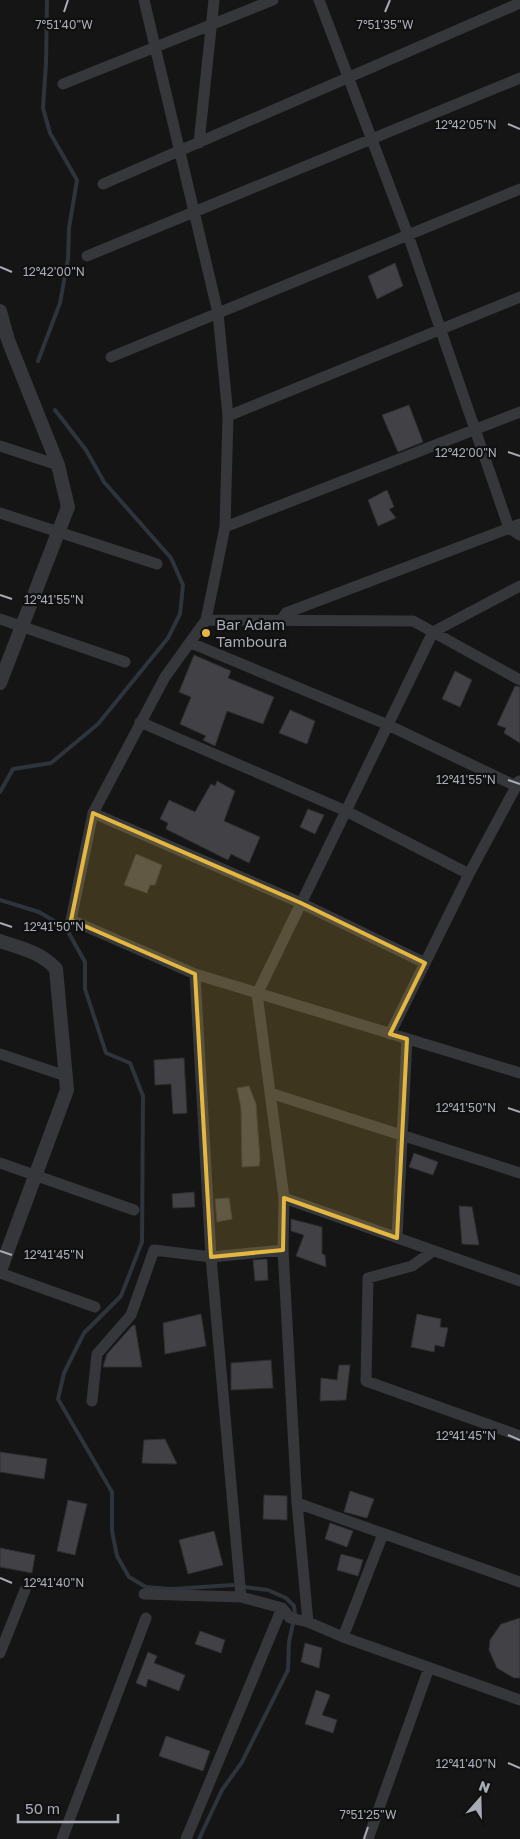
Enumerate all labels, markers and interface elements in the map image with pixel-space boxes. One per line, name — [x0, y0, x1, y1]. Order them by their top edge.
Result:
text: 7°51'40"W — [35, 17, 93, 32]
text: 7°51'35"W — [357, 17, 414, 32]
text: 12°42'05"N — [435, 117, 497, 132]
text: 12°42'00"N — [23, 264, 85, 279]
text: 12°42'00"N — [435, 445, 497, 460]
text: 12°41'55"N — [24, 592, 84, 607]
place label: Bar Adam Tamboura — [216, 615, 287, 650]
marker: Bar Adam Tamboura — [200, 627, 212, 639]
text: 12°41'55"N — [436, 772, 496, 787]
text: 12°41'50"N — [24, 919, 84, 934]
text: 12°41'50"N — [436, 1100, 496, 1115]
text: 12°41'45"N — [24, 1247, 84, 1262]
text: 12°41'45"N — [436, 1428, 496, 1443]
text: 12°41'40"N — [24, 1575, 84, 1590]
text: 12°41'40"N — [436, 1756, 496, 1771]
north arrow — [455, 1774, 505, 1824]
text: N — [477, 1777, 493, 1796]
scale bar — [18, 1792, 118, 1824]
text: 50 m — [25, 1799, 60, 1817]
text: 7°51'25"W — [340, 1807, 397, 1822]

